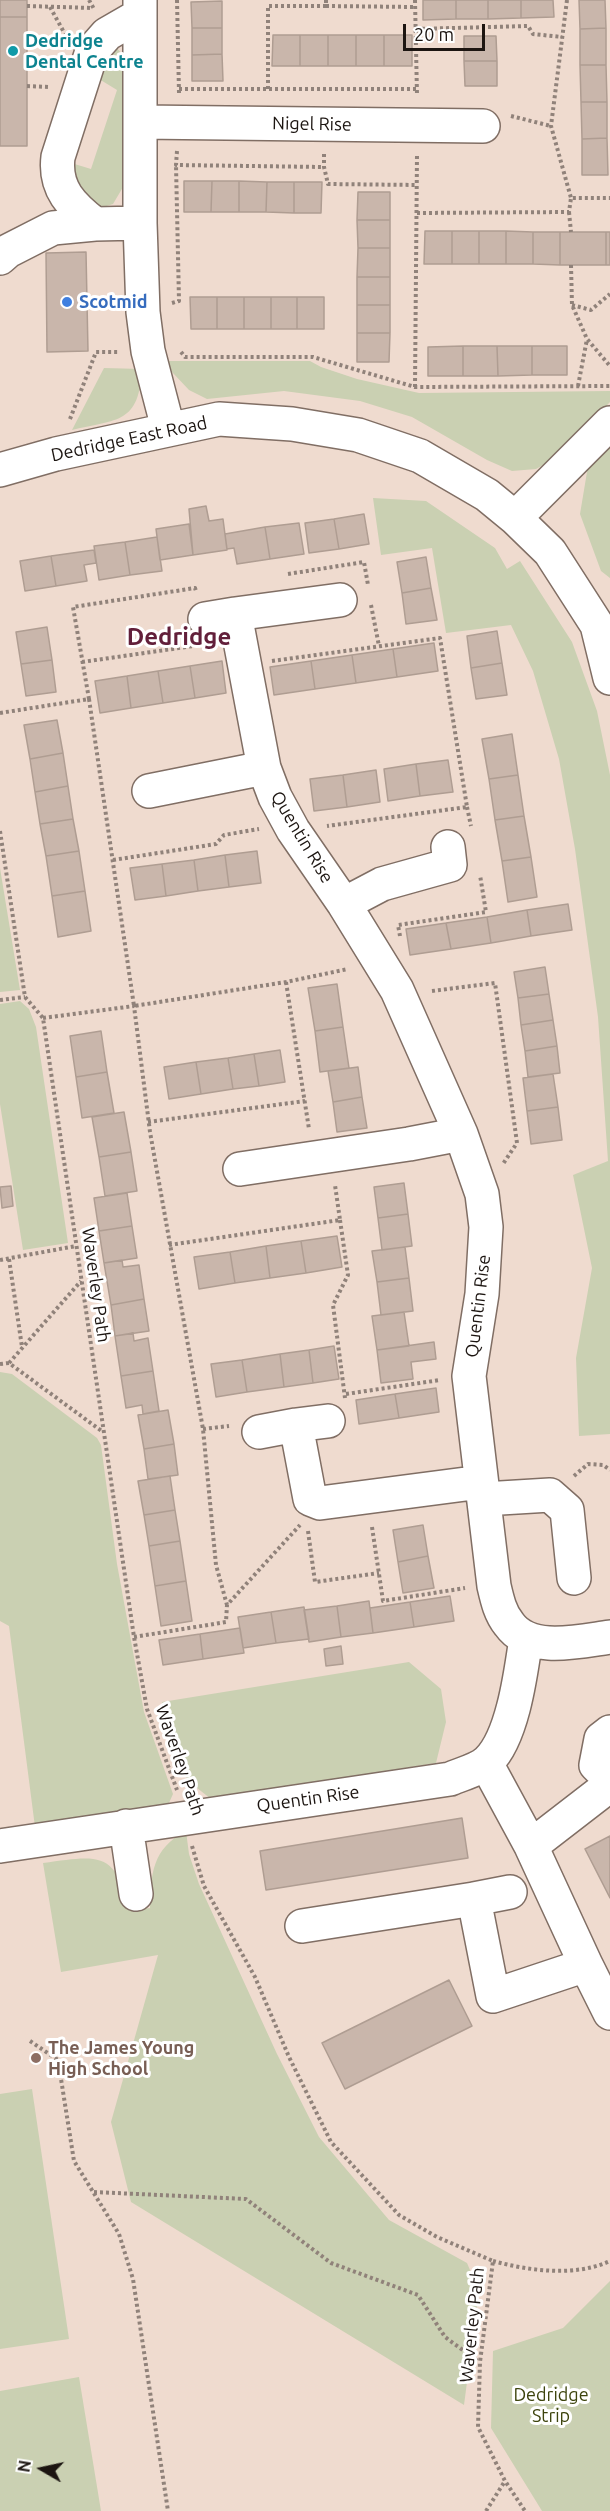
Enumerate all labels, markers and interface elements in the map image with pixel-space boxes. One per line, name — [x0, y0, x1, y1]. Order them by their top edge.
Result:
scale bar — [406, 12, 488, 50]
text: 20 m — [414, 24, 454, 44]
place label: Dedridge Dental Centre — [25, 30, 144, 72]
marker: Dedridge Dental Centre — [6, 44, 20, 58]
street label: Nigel Rise — [272, 113, 352, 135]
place label: Scotmid — [79, 291, 148, 313]
marker: Scotmid — [60, 295, 74, 309]
street label: Dedridge East Road — [49, 412, 209, 466]
district label: Dedridge — [127, 623, 231, 651]
street label: Quentin Rise — [266, 787, 338, 887]
street label: Waverley Path — [77, 1226, 115, 1344]
street label: Quentin Rise — [461, 1253, 495, 1359]
street label: Waverley Path — [151, 1702, 209, 1818]
street label: Quentin Rise — [255, 1781, 361, 1817]
place label: The James Young High School — [48, 2037, 194, 2080]
marker: The James Young High School — [29, 2051, 43, 2065]
street label: Waverley Path — [455, 2266, 489, 2384]
park label: Dedridge Strip — [513, 2384, 589, 2426]
north arrow — [12, 2439, 72, 2499]
text: N — [14, 2459, 34, 2473]

